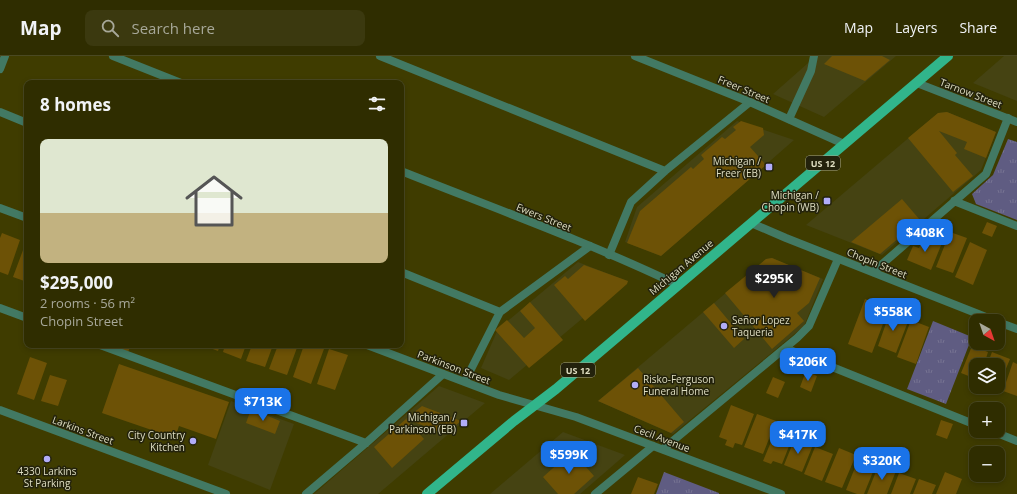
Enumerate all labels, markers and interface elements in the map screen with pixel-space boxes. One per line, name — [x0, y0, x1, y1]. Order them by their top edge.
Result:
search box — [85, 10, 365, 46]
text: Map — [20, 15, 61, 41]
icon: search — [99, 17, 121, 39]
text: Search here — [131, 18, 215, 38]
text: Map — [844, 18, 873, 37]
text: Layers — [895, 18, 937, 37]
text: Share — [959, 18, 997, 37]
street label: Freer Street — [716, 72, 772, 106]
street label: Tarnow Street — [938, 75, 1005, 111]
text: 8 homes — [40, 93, 111, 116]
icon: filters — [366, 93, 388, 115]
place label: Michigan / Freer (EB) — [713, 154, 761, 180]
road number: US 12 — [806, 156, 840, 170]
marker: Michigan / Freer (EB) — [764, 162, 774, 172]
icon: home — [178, 165, 250, 237]
place label: Michigan / Chopin (WB) — [762, 188, 819, 214]
marker: Michigan / Chopin (WB) — [822, 196, 832, 206]
street label: Ewers Street — [514, 200, 574, 235]
pin: $408K — [897, 219, 953, 253]
text: $408K — [906, 223, 944, 241]
street label: Michigan Avenue — [646, 236, 716, 298]
street label: Chopin Street — [845, 245, 910, 282]
pin: $295K — [746, 265, 802, 299]
text: $295K — [755, 269, 793, 287]
text: $295,000 — [40, 271, 113, 294]
text: 2 rooms · 56 m² — [40, 294, 135, 312]
pin: $558K — [865, 298, 921, 332]
text: $558K — [874, 302, 912, 320]
text: Chopin Street — [40, 312, 123, 330]
place label: Señor Lopez Taqueria — [732, 313, 790, 339]
north arrow — [969, 314, 1005, 350]
map controls — [969, 314, 1005, 482]
marker: Señor Lopez Taqueria — [719, 321, 729, 331]
street label: Parkinson Street — [416, 347, 493, 387]
pin: $206K — [780, 348, 836, 382]
text: $206K — [789, 352, 827, 370]
button: layers — [969, 358, 1005, 394]
road number: US 12 — [561, 363, 595, 377]
place label: Risko-Ferguson Funeral Home — [643, 372, 714, 398]
marker: Risko-Ferguson Funeral Home — [630, 380, 640, 390]
pin: $713K — [235, 388, 291, 422]
text: $713K — [244, 392, 282, 410]
button: + — [969, 402, 1005, 438]
place label: Michigan / Parkinson (EB) — [389, 410, 456, 436]
street label: Larkins Street — [50, 412, 116, 448]
marker: Michigan / Parkinson (EB) — [459, 418, 469, 428]
street label: Cecil Avenue — [632, 421, 692, 455]
pin: $417K — [770, 421, 826, 455]
text: $417K — [779, 425, 817, 443]
place label: City Country Kitchen — [128, 428, 186, 454]
marker: City Country Kitchen — [188, 436, 198, 446]
pin: $599K — [541, 441, 597, 475]
text: $599K — [550, 445, 588, 463]
button: − — [969, 446, 1005, 482]
pin: $320K — [854, 447, 910, 481]
text: $320K — [863, 451, 901, 469]
marker: 4330 Larkins St Parking — [42, 454, 52, 464]
place label: 4330 Larkins St Parking — [17, 464, 77, 490]

